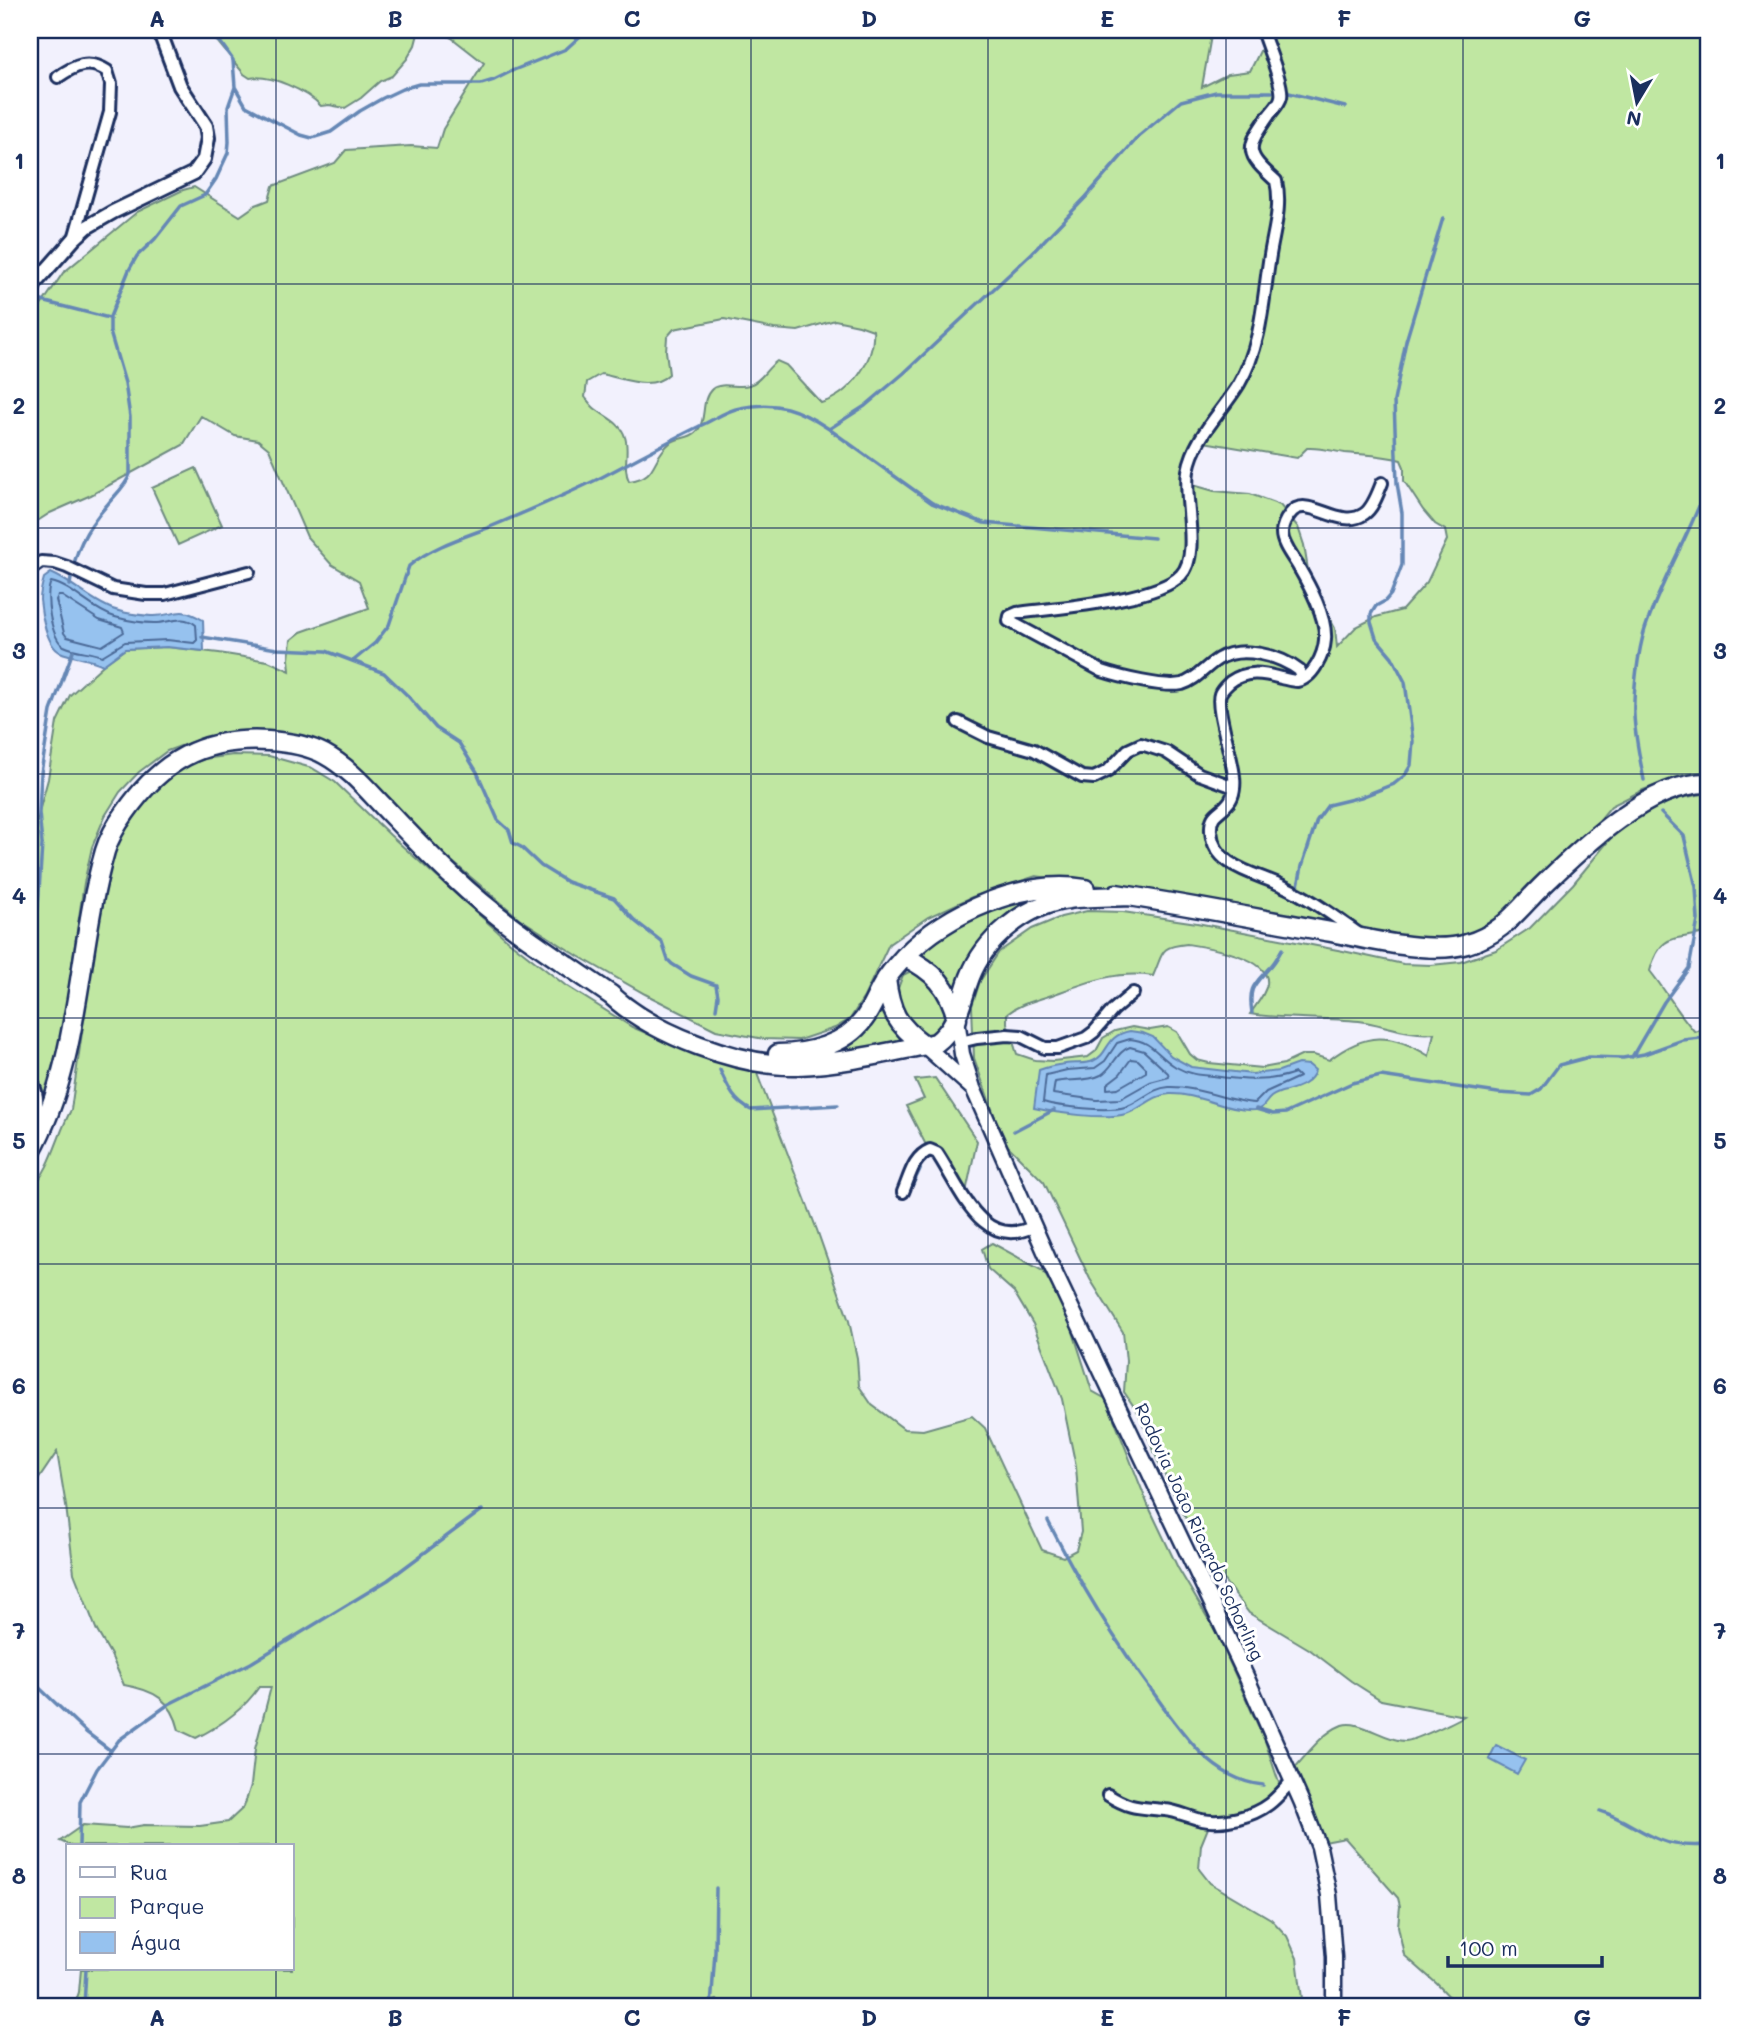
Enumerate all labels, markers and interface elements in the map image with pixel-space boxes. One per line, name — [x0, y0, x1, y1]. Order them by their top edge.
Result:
text: A — [149, 3, 165, 33]
text: B — [387, 3, 403, 33]
text: C — [623, 3, 641, 33]
text: D — [861, 3, 877, 33]
text: E — [1100, 3, 1114, 33]
text: F — [1337, 3, 1351, 33]
text: G — [1573, 3, 1591, 33]
north arrow — [1602, 66, 1672, 136]
text: N — [1625, 106, 1643, 133]
text: 1 — [14, 145, 24, 175]
text: 1 — [1715, 145, 1725, 175]
text: 2 — [13, 390, 25, 420]
text: 2 — [1714, 390, 1726, 420]
text: 3 — [12, 635, 26, 665]
text: 3 — [1713, 635, 1727, 665]
text: 4 — [12, 880, 26, 910]
text: 4 — [1713, 880, 1727, 910]
text: 5 — [12, 1125, 26, 1155]
text: 5 — [1713, 1125, 1727, 1155]
text: 6 — [12, 1370, 26, 1400]
text: 6 — [1713, 1370, 1727, 1400]
street label: Rodovia João Ricardo Schorling — [1130, 1399, 1270, 1664]
text: 7 — [13, 1615, 26, 1645]
text: 7 — [1714, 1615, 1727, 1645]
legend — [66, 1844, 294, 1970]
text: Rua — [130, 1858, 168, 1885]
text: 8 — [12, 1860, 26, 1890]
text: 8 — [1713, 1860, 1727, 1890]
text: Parque — [130, 1892, 204, 1919]
scale bar — [1448, 1925, 1602, 1969]
text: Água — [130, 1928, 181, 1955]
text: 100 m — [1459, 1934, 1518, 1961]
text: A — [149, 2002, 165, 2032]
text: B — [387, 2002, 403, 2032]
text: C — [623, 2002, 641, 2032]
text: D — [861, 2002, 877, 2032]
text: E — [1100, 2002, 1114, 2032]
text: F — [1337, 2002, 1351, 2032]
text: G — [1573, 2002, 1591, 2032]

